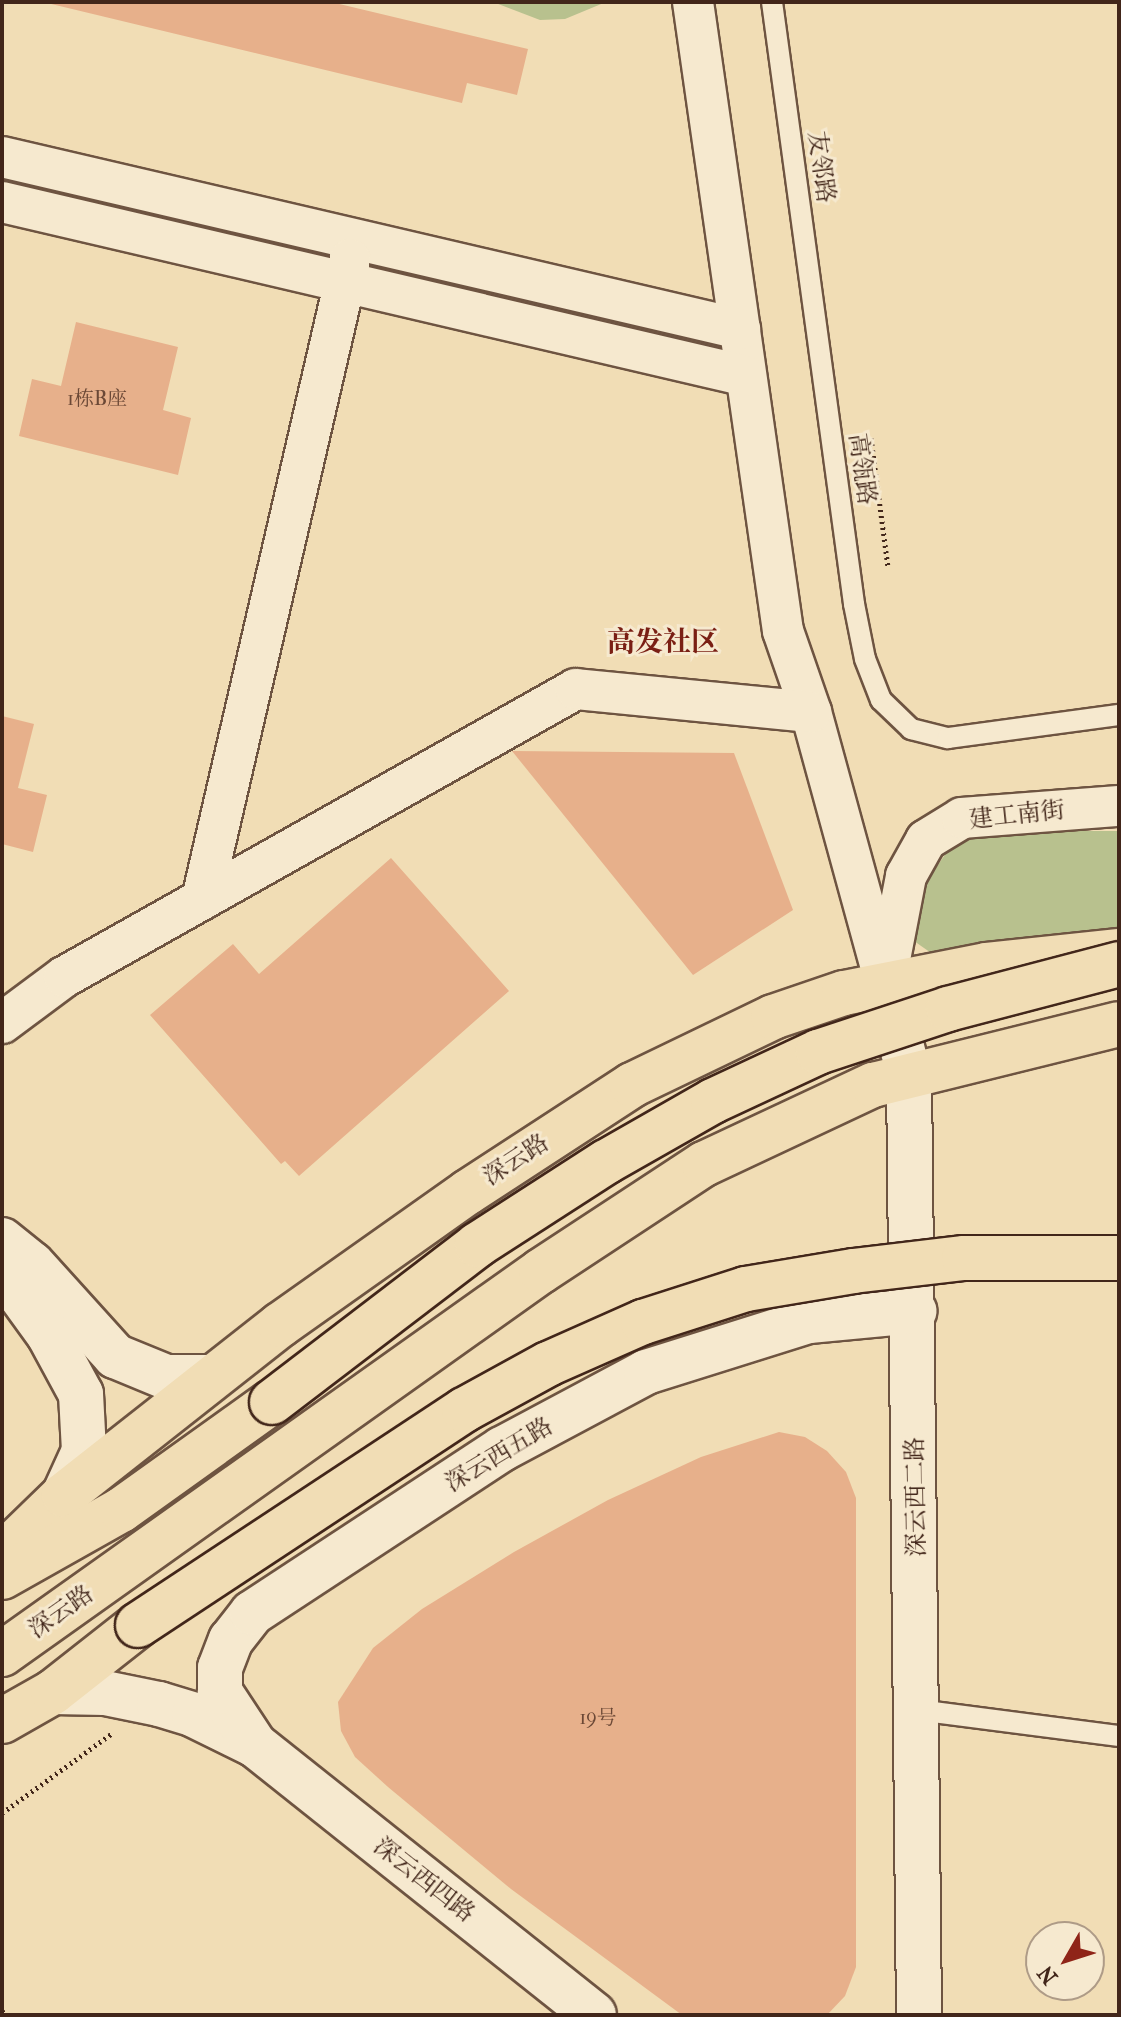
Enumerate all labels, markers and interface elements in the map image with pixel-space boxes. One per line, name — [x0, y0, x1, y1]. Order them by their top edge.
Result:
street label: 友邻路 — [802, 129, 840, 205]
house number: 1栋B座 — [67, 386, 127, 410]
street label: 高瓴路 — [843, 431, 881, 507]
district label: 高发社区 — [607, 625, 719, 659]
street label: 建工南街 — [968, 796, 1066, 834]
street label: 深云路 — [478, 1128, 554, 1192]
street label: 深云西五路 — [440, 1412, 558, 1498]
street label: 深云西二路 — [901, 1437, 931, 1557]
street label: 深云路 — [23, 1580, 99, 1644]
house number: 19号 — [579, 1705, 617, 1729]
street label: 深云西四路 — [368, 1832, 480, 1928]
north arrow — [1025, 1921, 1105, 2001]
text: N — [1033, 1960, 1063, 1990]

